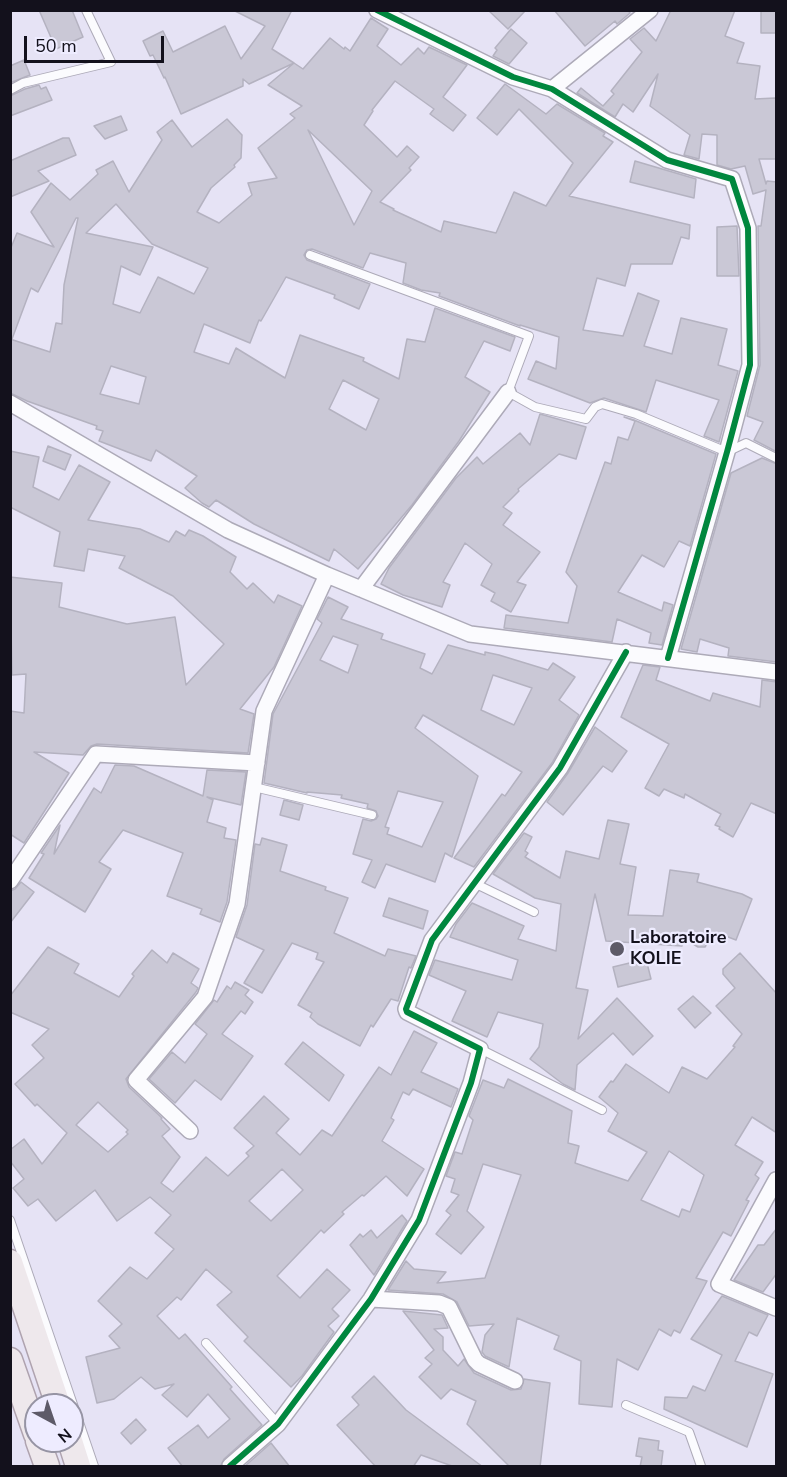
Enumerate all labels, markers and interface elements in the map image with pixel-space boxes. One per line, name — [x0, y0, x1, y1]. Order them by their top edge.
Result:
scale bar — [27, 24, 166, 62]
text: 50 m — [35, 34, 77, 58]
place label: Laboratoire KOLIE — [630, 928, 726, 970]
marker: Laboratoire KOLIE — [608, 940, 626, 958]
north arrow — [24, 1393, 84, 1453]
text: N — [53, 1423, 76, 1448]

